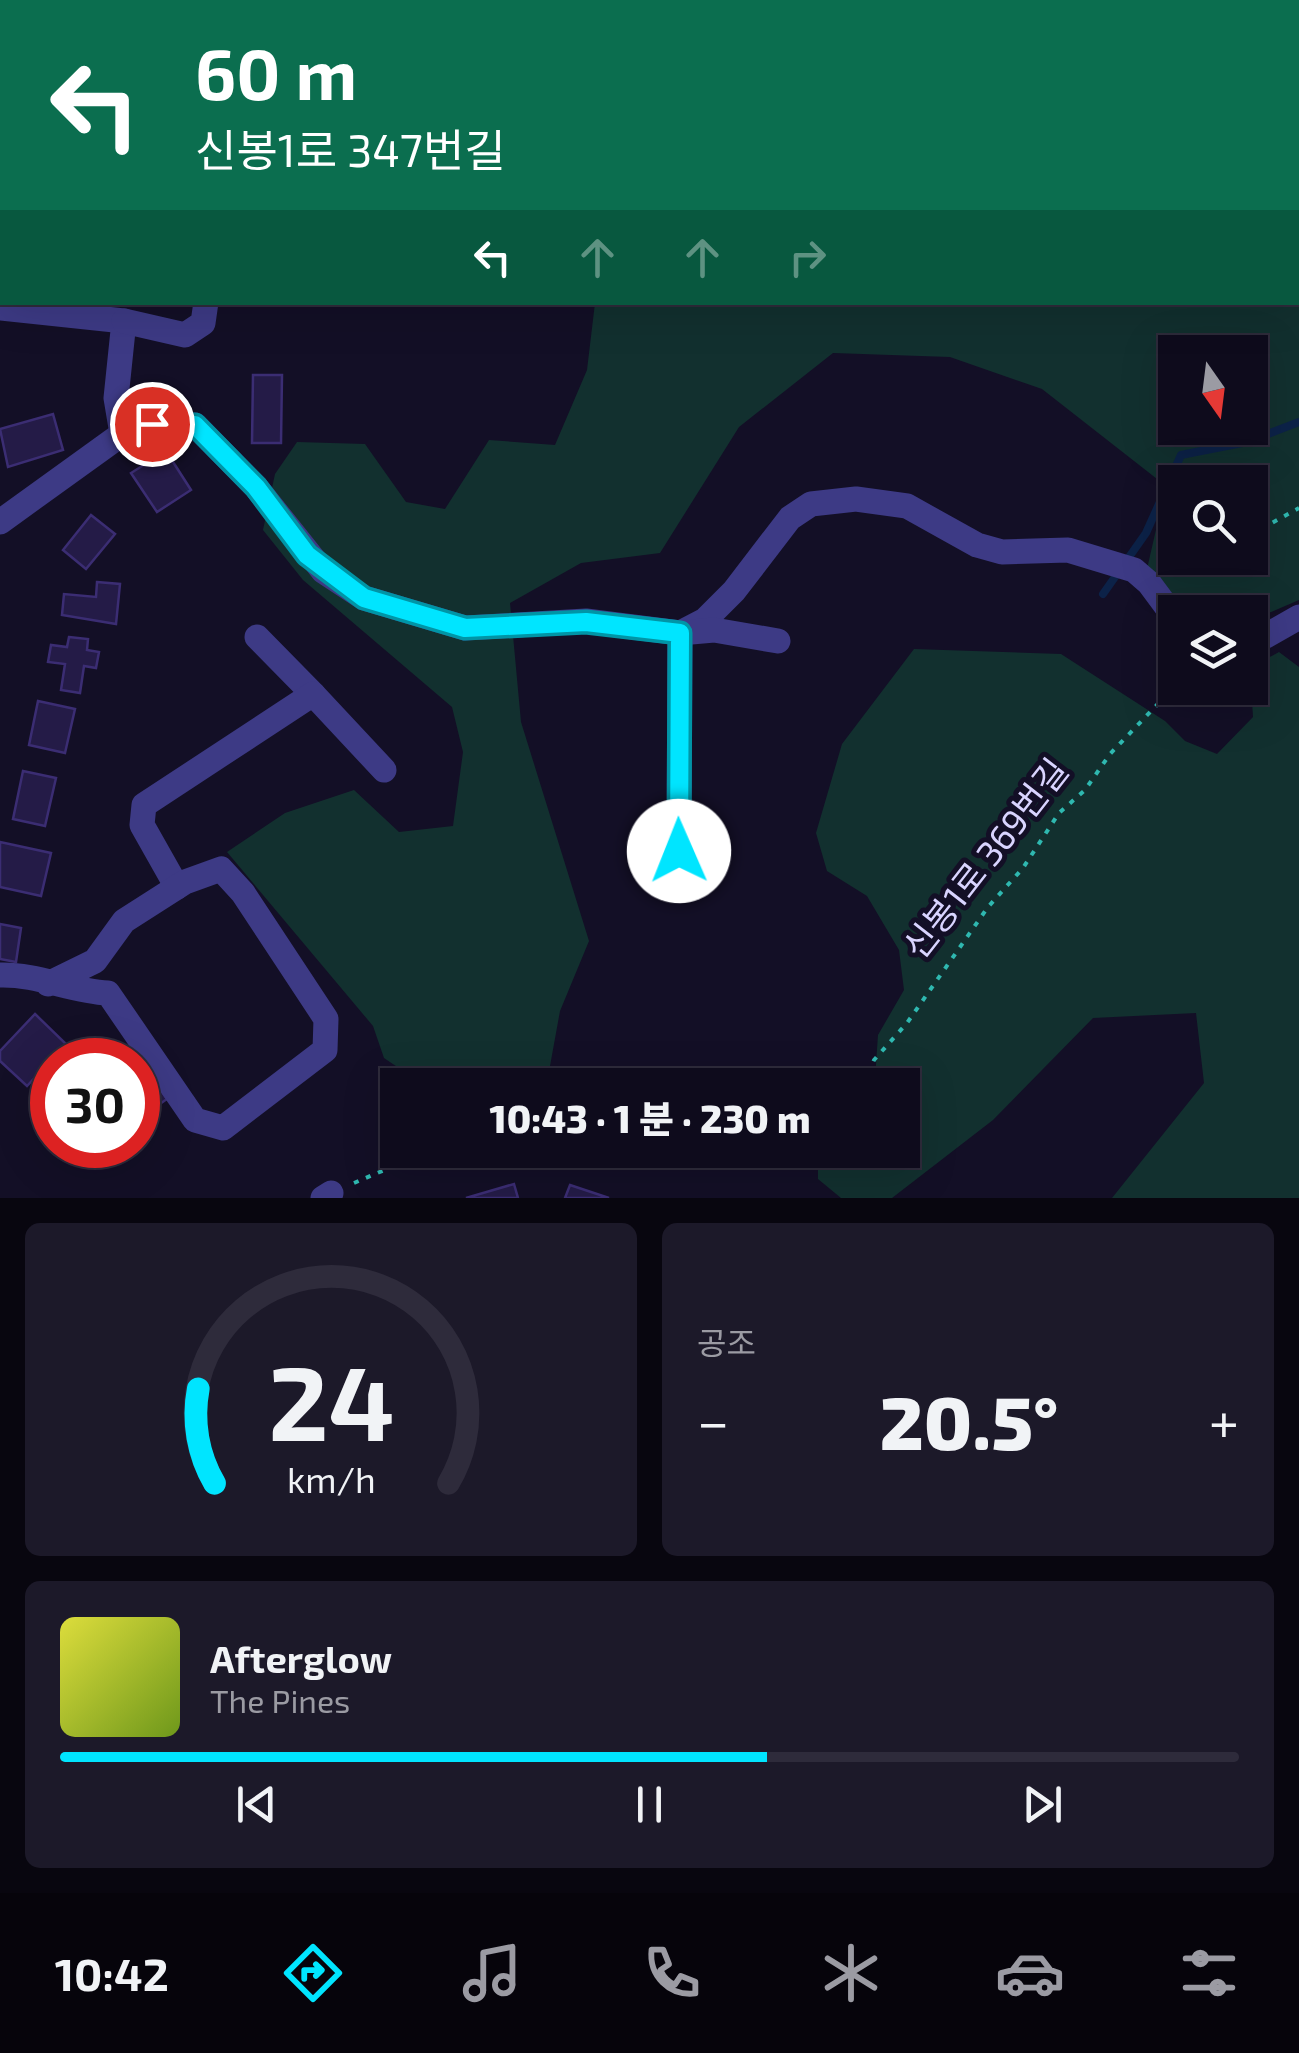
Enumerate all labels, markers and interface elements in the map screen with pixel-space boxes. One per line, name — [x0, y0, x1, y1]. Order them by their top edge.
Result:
text: 60 m — [195, 30, 357, 114]
icon: left — [30, 40, 160, 170]
text: 신봉1로 347번길 — [195, 122, 506, 176]
icon: left — [465, 230, 520, 285]
icon: ahead — [570, 230, 625, 285]
icon: ahead — [675, 230, 730, 285]
icon: right — [780, 230, 835, 285]
north arrow — [1158, 335, 1268, 445]
map controls — [1158, 335, 1268, 705]
pin — [110, 382, 195, 467]
icon: arrive — [125, 397, 180, 452]
button: search — [1158, 465, 1268, 575]
button: layers — [1158, 595, 1268, 705]
street label: 신봉1로 369번길 — [893, 749, 1076, 966]
position arrow — [627, 799, 731, 903]
speed limit sign: 30 — [30, 1038, 160, 1168]
text: 10:43 · 1 분 · 230 m — [490, 1095, 810, 1141]
text: 공조 — [697, 1323, 756, 1361]
text: 24 — [268, 1337, 394, 1462]
text: 20.5° — [880, 1375, 1058, 1465]
text: − — [697, 1387, 729, 1453]
text: + — [1209, 1387, 1239, 1453]
text: km/h — [287, 1457, 375, 1500]
text: Afterglow — [210, 1635, 392, 1681]
text: The Pines — [210, 1681, 350, 1719]
icon: previous — [229, 1777, 284, 1832]
icon: pause — [622, 1777, 677, 1832]
icon: next — [1015, 1777, 1070, 1832]
icon: directions — [278, 1938, 348, 2008]
icon: music — [457, 1938, 527, 2008]
icon: phone — [637, 1938, 707, 2008]
icon: climate — [816, 1938, 886, 2008]
icon: car — [995, 1938, 1065, 2008]
icon: filters — [1174, 1938, 1244, 2008]
text: 10:42 — [55, 1946, 169, 2000]

